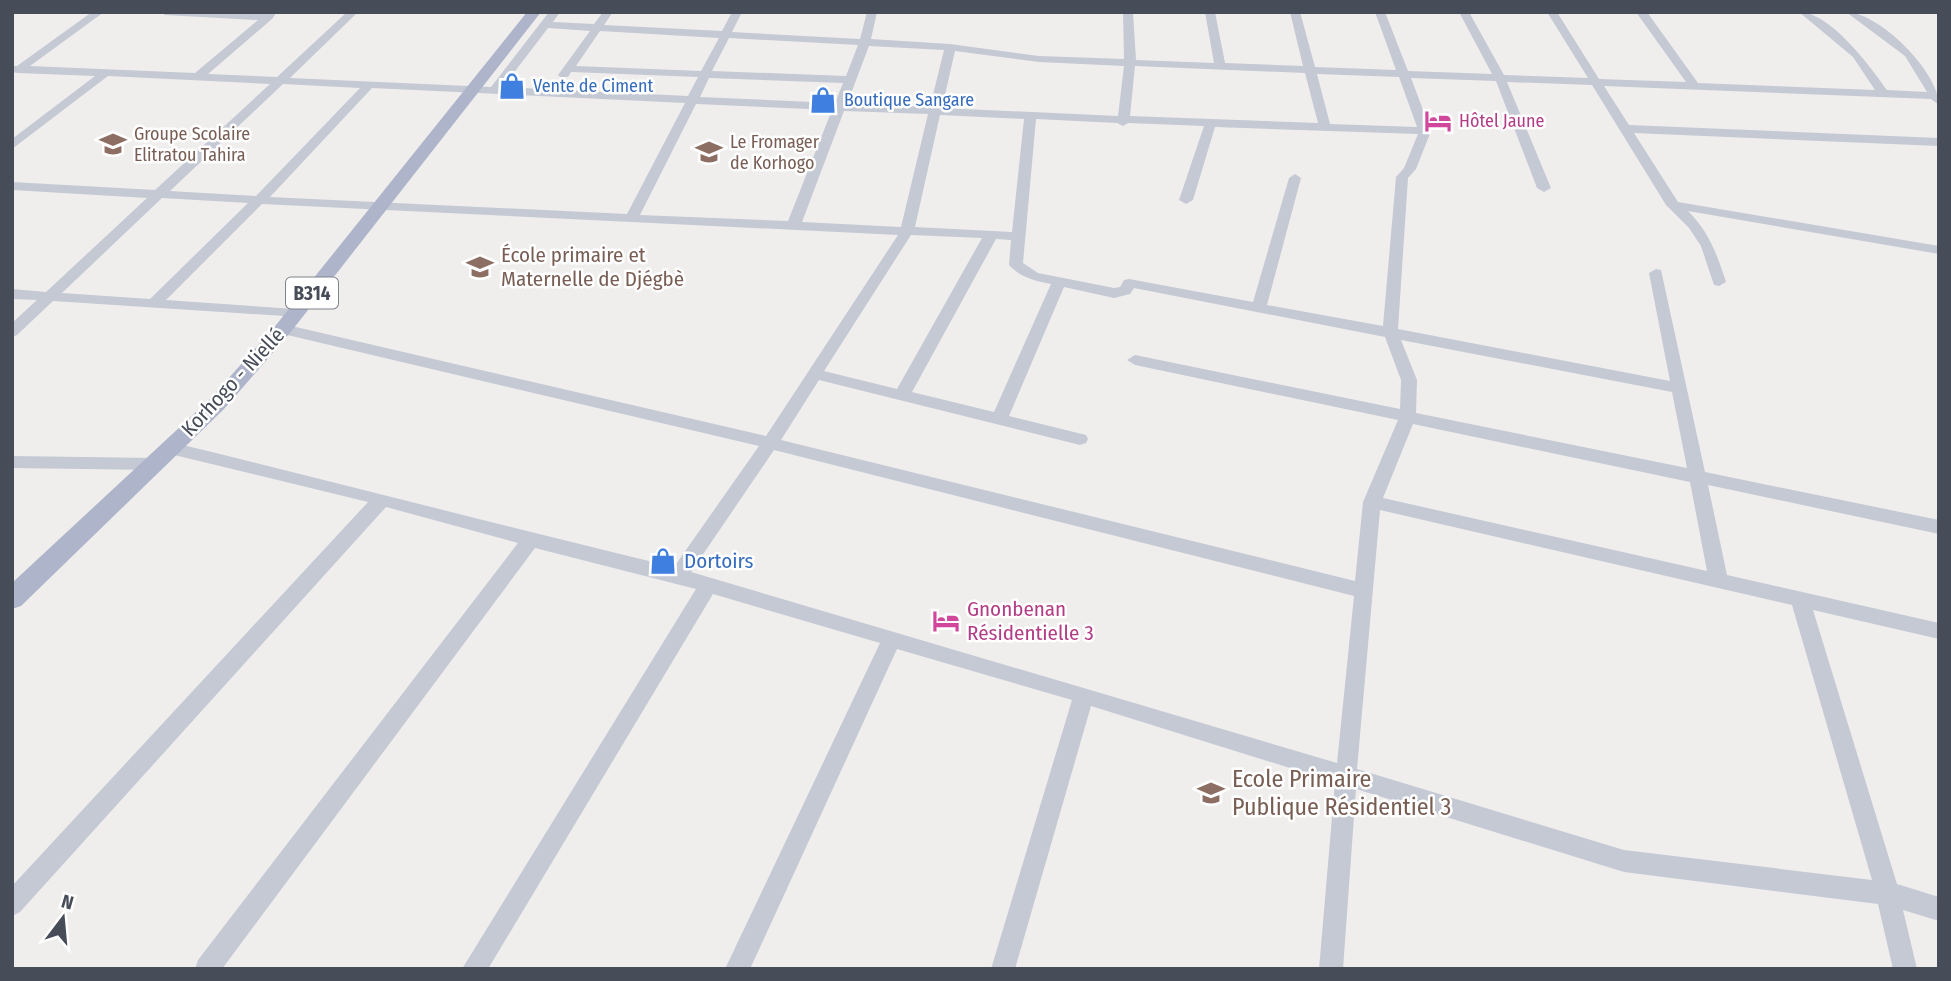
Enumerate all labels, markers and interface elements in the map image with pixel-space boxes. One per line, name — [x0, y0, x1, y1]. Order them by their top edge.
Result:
shop icon: Vente de Ciment — [497, 71, 527, 101]
place label: Vente de Ciment — [533, 75, 653, 97]
shop icon: Boutique Sangare — [808, 85, 838, 115]
place label: Boutique Sangare — [844, 89, 974, 111]
hotel icon: Hôtel Jaune — [1423, 106, 1453, 136]
place label: Hôtel Jaune — [1459, 110, 1544, 132]
place label: Groupe Scolaire Elitratou Tahira — [134, 123, 250, 166]
school or university icon: Groupe Scolaire Elitratou Tahira — [98, 129, 128, 159]
place label: Le Fromager de Korhogo — [730, 131, 820, 174]
school or university icon: Le Fromager de Korhogo — [694, 137, 724, 167]
place label: École primaire et Maternelle de Djégbè — [501, 242, 684, 292]
school or university icon: École primaire et Maternelle de Djégbè — [465, 252, 495, 282]
road number: B314 — [286, 278, 338, 308]
street label: Korhogo - Niellé — [176, 322, 290, 442]
shop icon: Dortoirs — [648, 546, 678, 576]
place label: Dortoirs — [684, 548, 754, 574]
place label: Gnonbenan Résidentielle 3 — [967, 596, 1094, 646]
hotel icon: Gnonbenan Résidentielle 3 — [931, 606, 961, 636]
place label: Ecole Primaire Publique Résidentiel 3 — [1232, 765, 1451, 821]
school or university icon: Ecole Primaire Publique Résidentiel 3 — [1196, 778, 1226, 808]
north arrow — [28, 883, 98, 953]
text: N — [59, 890, 76, 915]

